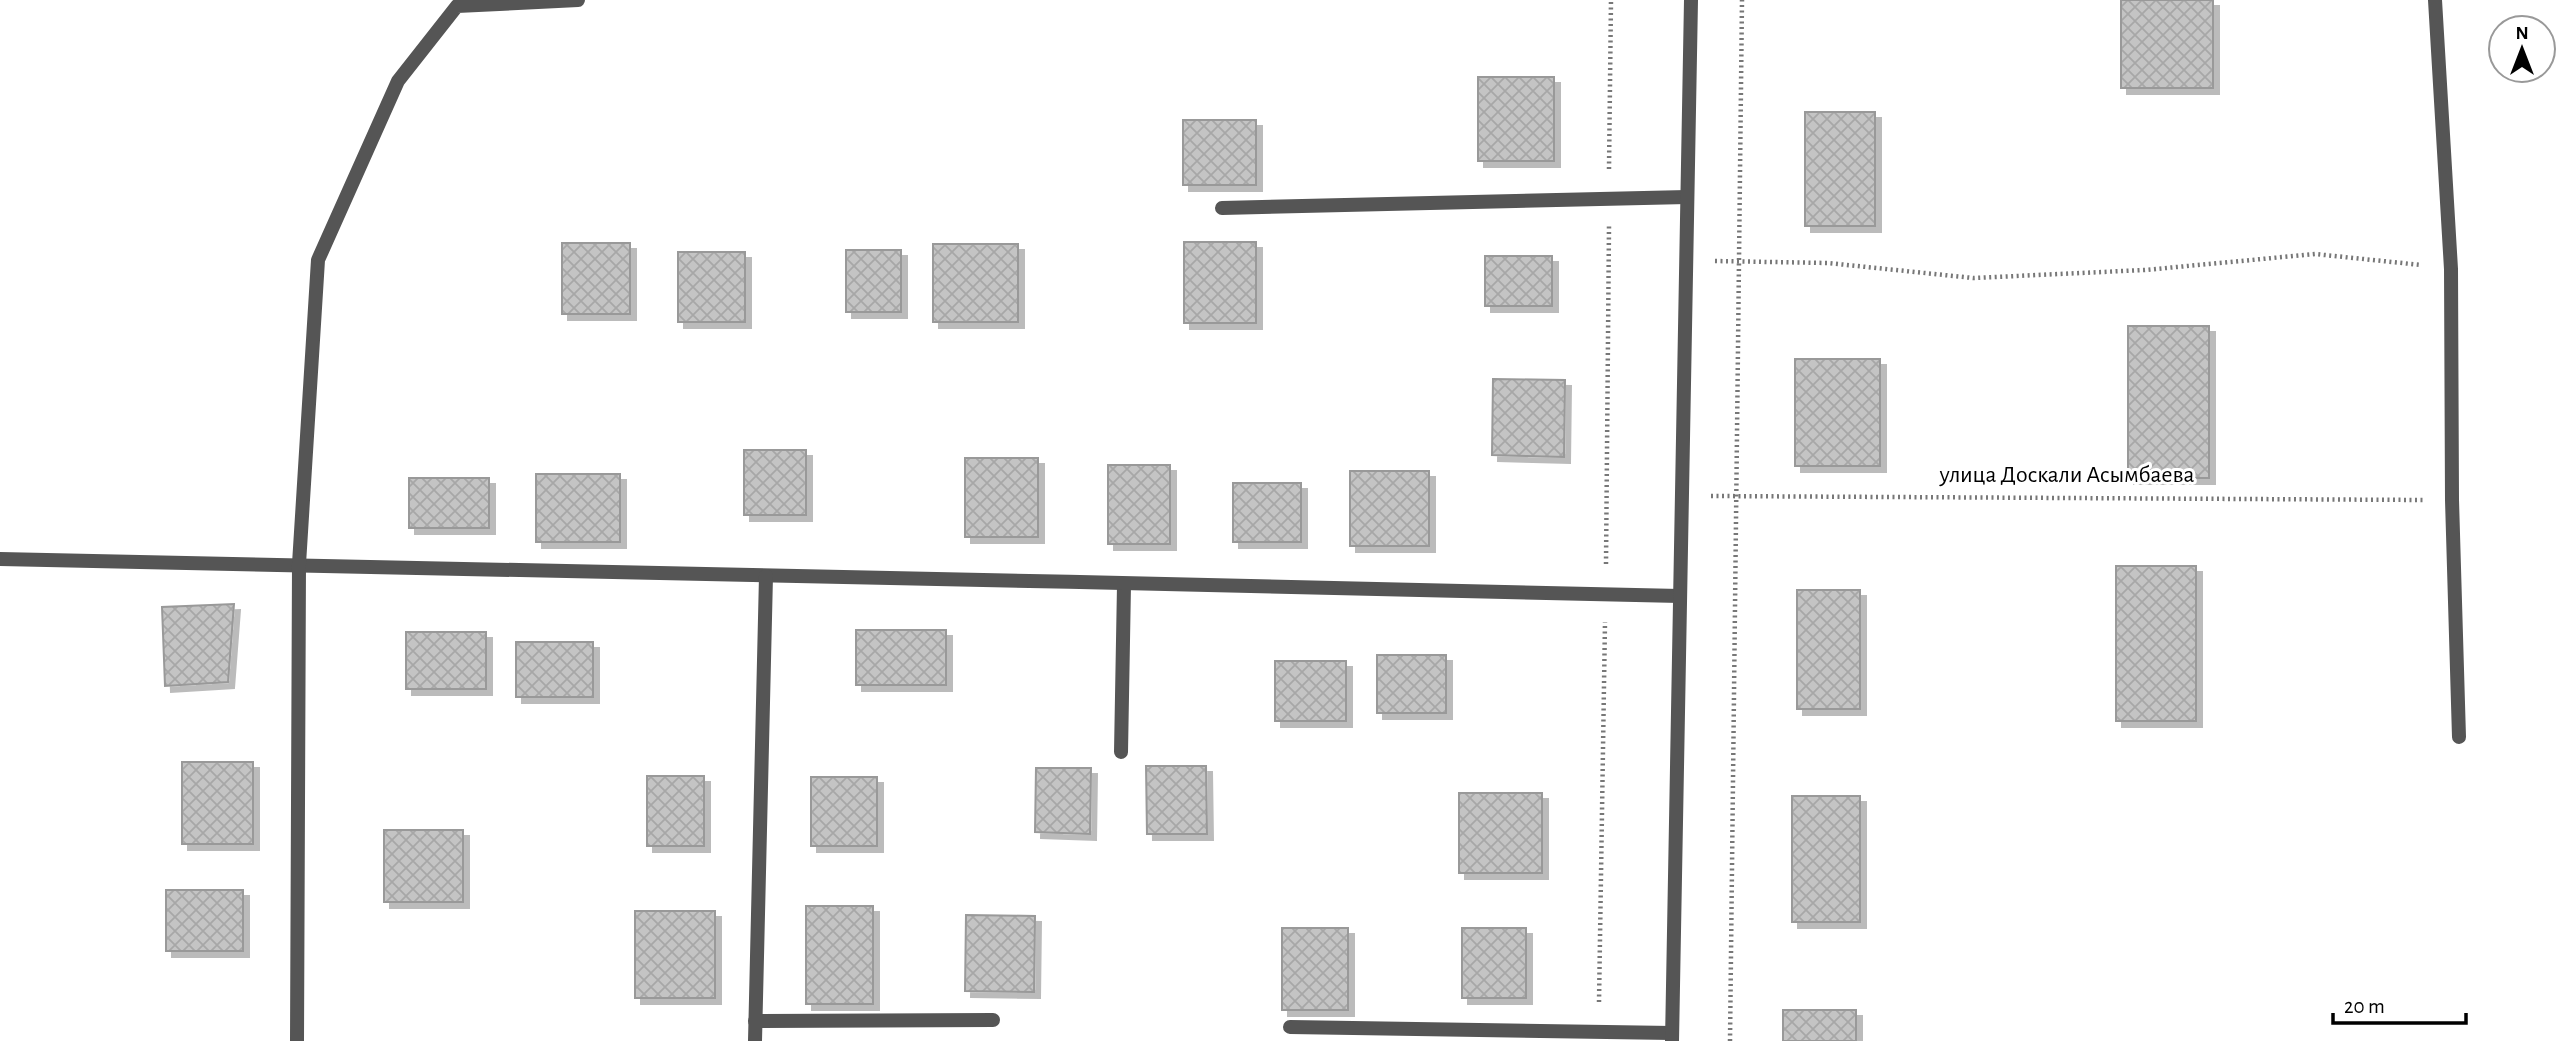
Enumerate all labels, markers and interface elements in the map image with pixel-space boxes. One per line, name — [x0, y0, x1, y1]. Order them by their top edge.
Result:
north arrow — [2487, 14, 2557, 84]
text: N — [2515, 24, 2529, 43]
street label: улица Доскали Асымбаева — [1938, 463, 2195, 487]
scale bar — [2333, 982, 2466, 1026]
text: 20 m — [2344, 996, 2385, 1017]

